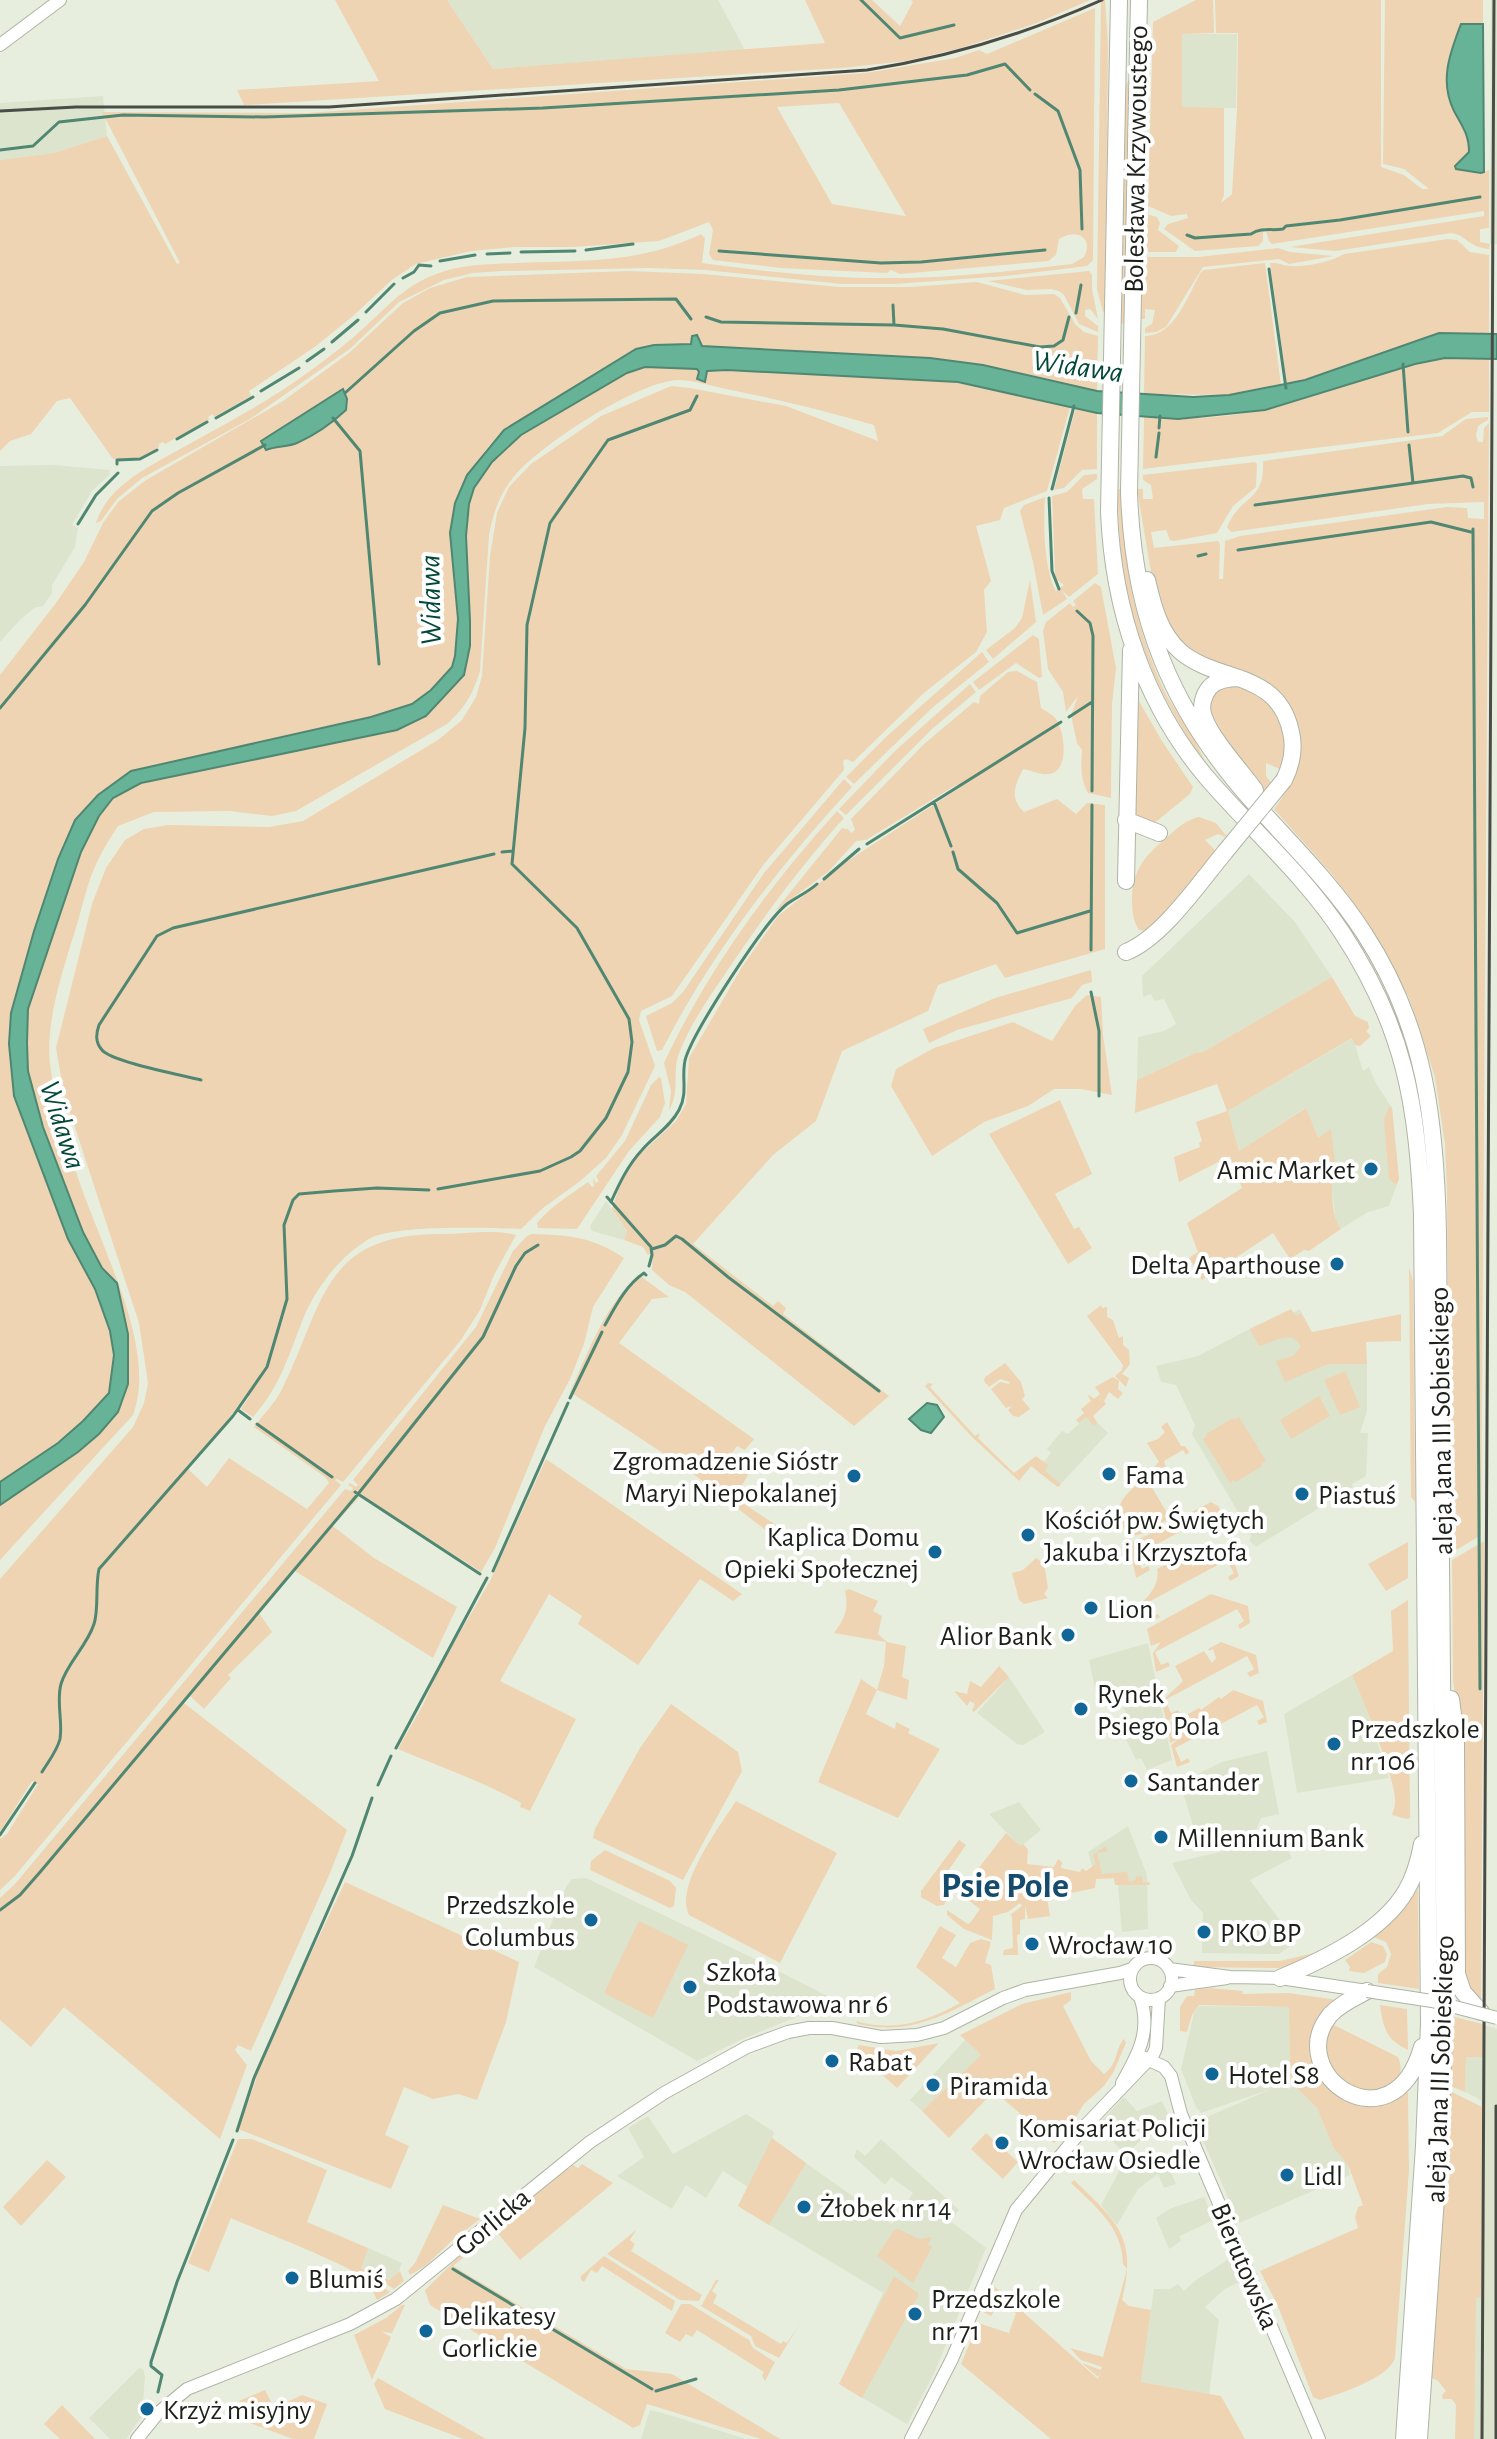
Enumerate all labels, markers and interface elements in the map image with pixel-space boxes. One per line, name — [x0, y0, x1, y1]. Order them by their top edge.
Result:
street label: Bolesława Krzywoustego — [1121, 25, 1153, 293]
water label: Widawa — [1031, 346, 1125, 388]
water label: Widawa — [415, 554, 447, 646]
water label: Widawa — [34, 1077, 90, 1173]
place label: Amic Market — [1217, 1157, 1355, 1185]
marker: Amic Market — [1362, 1160, 1380, 1178]
place label: Delta Aparthouse — [1130, 1252, 1321, 1280]
marker: Delta Aparthouse — [1328, 1255, 1346, 1273]
street label: aleja Jana III Sobieskiego — [1426, 1287, 1458, 1555]
place label: Zgromadzenie Sióstr Maryi Niepokalanej — [613, 1448, 838, 1508]
place label: Fama — [1125, 1462, 1184, 1490]
marker: Fama — [1100, 1465, 1118, 1483]
marker: Zgromadzenie Sióstr Maryi Niepokalanej — [845, 1467, 863, 1485]
place label: Piastuś — [1318, 1482, 1396, 1510]
marker: Piastuś — [1293, 1485, 1311, 1503]
place label: Kościół pw. Świętych Jakuba i Krzysztofa — [1044, 1504, 1265, 1567]
place label: Kaplica Domu Opieki Społecznej — [725, 1524, 919, 1584]
marker: Kościół pw. Świętych Jakuba i Krzysztofa — [1019, 1526, 1037, 1544]
marker: Kaplica Domu Opieki Społecznej — [926, 1543, 944, 1561]
place label: Lion — [1107, 1596, 1153, 1624]
marker: Lion — [1082, 1599, 1100, 1617]
place label: Alior Bank — [940, 1623, 1052, 1651]
marker: Alior Bank — [1059, 1626, 1077, 1644]
place label: Rynek Psiego Pola — [1097, 1681, 1220, 1741]
marker: Rynek Psiego Pola — [1072, 1700, 1090, 1718]
place label: Przedszkole nr 106 — [1350, 1716, 1480, 1776]
marker: Przedszkole nr 106 — [1325, 1735, 1343, 1753]
place label: Santander — [1147, 1769, 1259, 1797]
marker: Santander — [1122, 1772, 1140, 1790]
place label: Millennium Bank — [1177, 1825, 1364, 1853]
marker: Millennium Bank — [1152, 1828, 1170, 1846]
district label: Psie Pole — [941, 1868, 1069, 1904]
place label: Przedszkole Columbus — [445, 1892, 575, 1952]
marker: Przedszkole Columbus — [582, 1911, 600, 1929]
place label: PKO BP — [1220, 1920, 1301, 1948]
marker: PKO BP — [1195, 1923, 1213, 1941]
place label: Wrocław 10 — [1048, 1932, 1173, 1960]
marker: Wrocław 10 — [1023, 1935, 1041, 1953]
street label: aleja Jana III Sobieskiego — [1422, 1935, 1460, 2204]
place label: Szkoła Podstawowa nr 6 — [706, 1959, 888, 2019]
marker: Szkoła Podstawowa nr 6 — [681, 1978, 699, 1996]
place label: Rabat — [848, 2049, 912, 2077]
marker: Rabat — [823, 2052, 841, 2070]
place label: Hotel S8 — [1228, 2062, 1320, 2090]
marker: Hotel S8 — [1203, 2065, 1221, 2083]
place label: Piramida — [949, 2073, 1048, 2101]
marker: Piramida — [924, 2076, 942, 2094]
place label: Komisariat Policji Wrocław Osiedle — [1018, 2115, 1206, 2175]
marker: Komisariat Policji Wrocław Osiedle — [993, 2134, 1011, 2152]
place label: Lidl — [1303, 2163, 1343, 2191]
marker: Lidl — [1278, 2166, 1296, 2184]
street label: Gorlicka — [450, 2183, 536, 2262]
place label: Żłobek nr 14 — [820, 2193, 951, 2223]
marker: Żłobek nr 14 — [795, 2198, 813, 2216]
street label: Bierutowska — [1205, 2199, 1283, 2334]
place label: Blumiś — [308, 2266, 384, 2294]
marker: Blumiś — [283, 2269, 301, 2287]
place label: Przedszkole nr 71 — [931, 2286, 1061, 2346]
place label: Delikatesy Gorlickie — [442, 2303, 556, 2363]
marker: Przedszkole nr 71 — [906, 2305, 924, 2323]
marker: Delikatesy Gorlickie — [417, 2322, 435, 2340]
place label: Krzyż misyjny — [163, 2397, 312, 2425]
marker: Krzyż misyjny — [138, 2400, 156, 2418]

